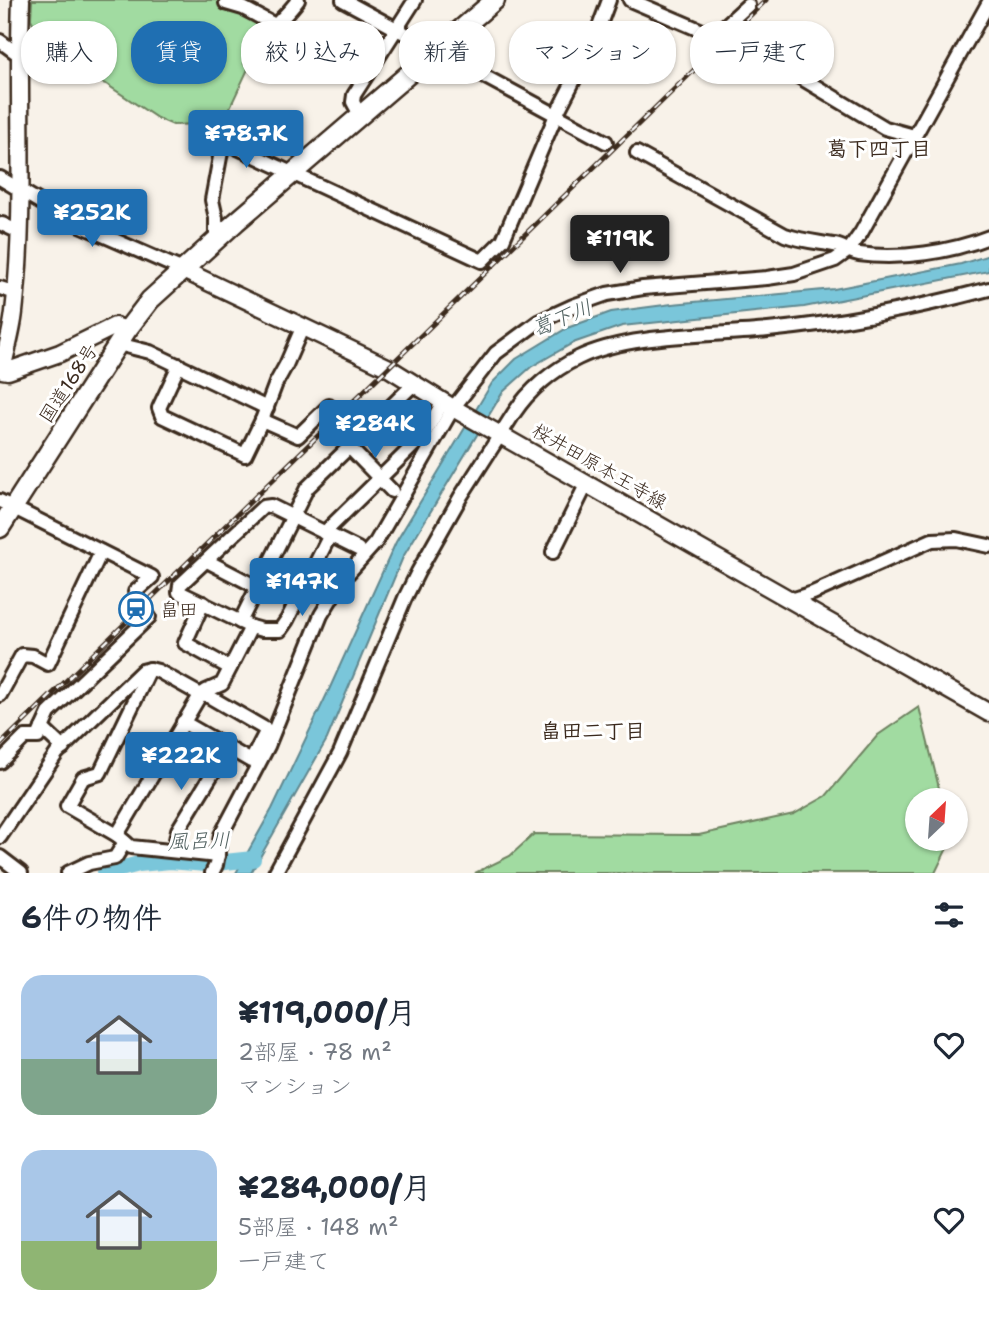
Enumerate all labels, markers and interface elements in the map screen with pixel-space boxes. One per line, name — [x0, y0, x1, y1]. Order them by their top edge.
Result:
chip: 購入 — [21, 21, 117, 84]
chip: 賃貸 — [131, 21, 227, 84]
chip: 絞り込み — [241, 21, 385, 84]
chip: 新着 — [399, 21, 495, 84]
chip: マンション — [509, 21, 676, 84]
chip: 一戸建て — [690, 21, 834, 84]
pin: ¥78.7K — [189, 110, 303, 170]
text: ¥78.7K — [204, 118, 288, 148]
district label: 葛下四丁目 — [827, 135, 932, 163]
pin: ¥252K — [43, 190, 141, 249]
text: ¥252K — [53, 197, 131, 227]
pin: ¥119K — [571, 216, 669, 275]
text: ¥119K — [586, 223, 654, 253]
water label: 葛下川 — [528, 293, 596, 343]
street label: 国道168号 — [33, 339, 103, 428]
pin: ¥284K — [326, 400, 424, 460]
text: ¥284K — [335, 408, 415, 438]
street label: 桜井田原本王寺線 — [528, 418, 672, 515]
pin: ¥147K — [253, 558, 351, 618]
text: ¥147K — [266, 566, 338, 596]
station icon: 畠田 — [117, 590, 155, 628]
place label: 畠田 — [160, 597, 198, 622]
district label: 畠田二丁目 — [541, 717, 646, 745]
pin: ¥222K — [132, 732, 230, 792]
text: ¥222K — [141, 740, 221, 770]
north arrow — [905, 788, 968, 850]
map controls — [905, 788, 968, 851]
water label: 風呂川 — [167, 826, 231, 856]
icon: filters — [930, 896, 968, 934]
text: 6件の物件 — [21, 897, 162, 938]
text: ¥119,000/月 — [238, 992, 416, 1033]
icon: home — [77, 1003, 161, 1087]
icon: heart — [930, 1026, 968, 1064]
text: 2部屋 · 78 m² — [238, 1037, 392, 1067]
text: マンション — [238, 1071, 352, 1101]
text: ¥284,000/月 — [238, 1167, 431, 1208]
icon: home — [77, 1178, 161, 1262]
icon: heart — [930, 1201, 968, 1239]
text: 5部屋 · 148 m² — [238, 1212, 399, 1242]
text: 一戸建て — [238, 1246, 330, 1276]

